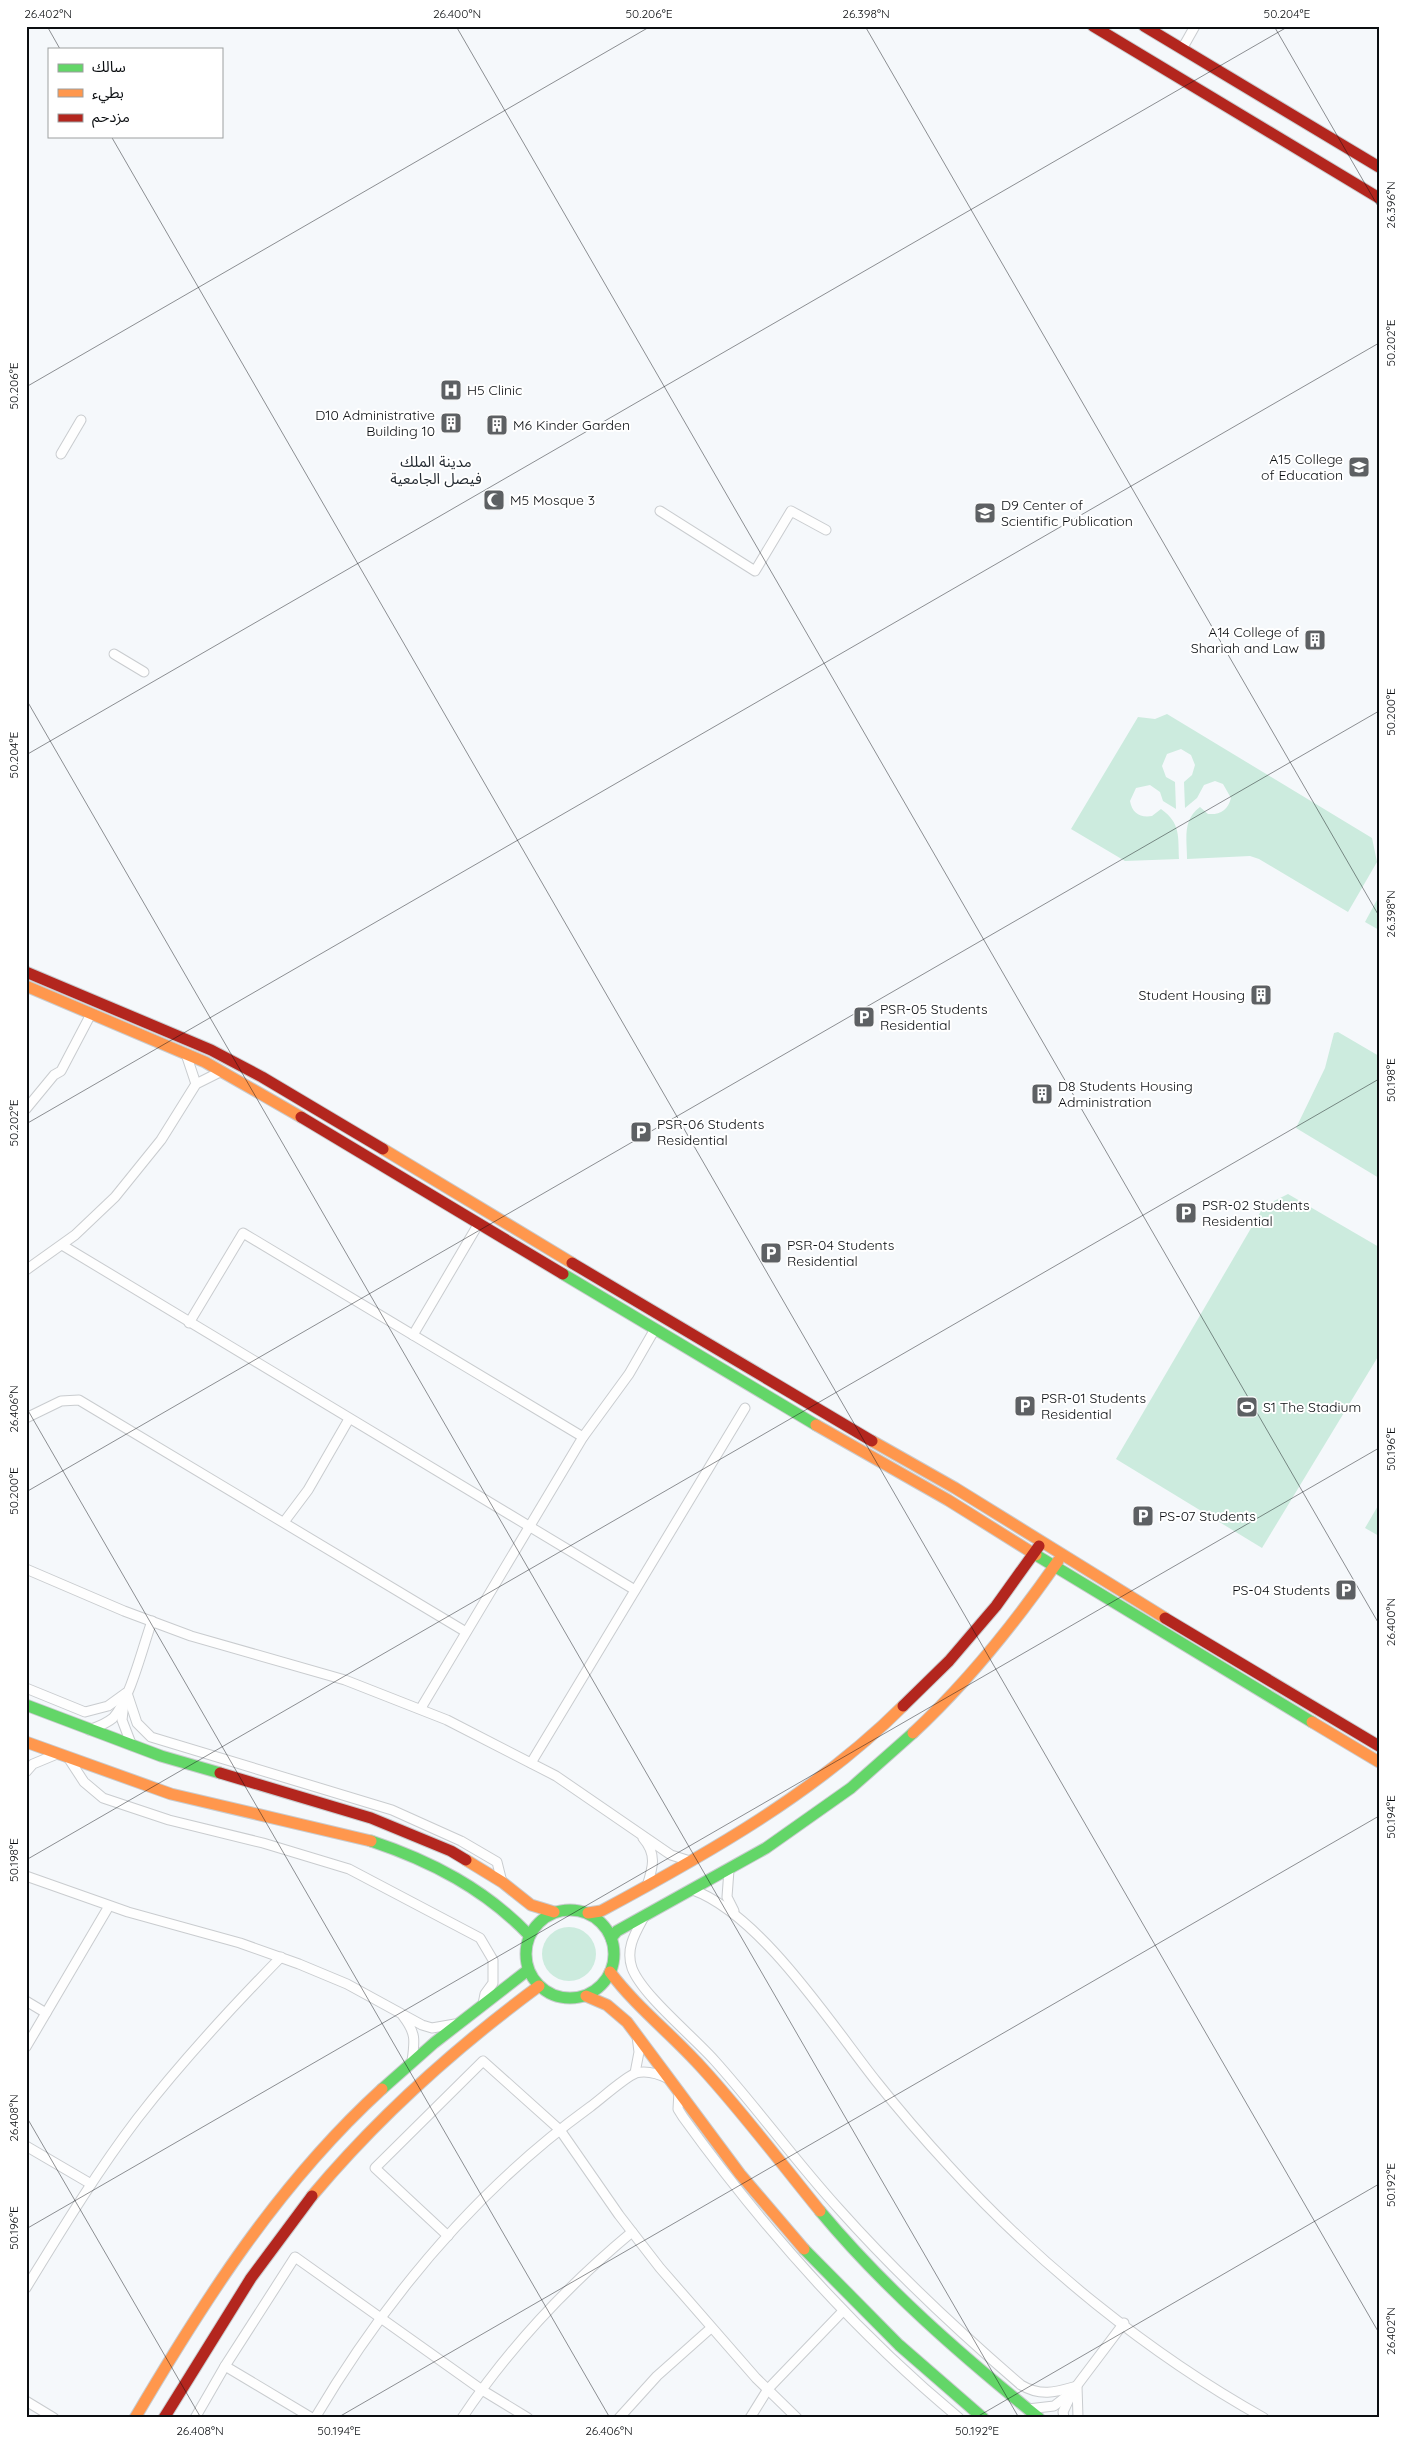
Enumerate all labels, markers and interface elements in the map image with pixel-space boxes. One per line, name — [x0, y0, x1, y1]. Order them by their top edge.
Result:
text: 26.402°N — [24, 6, 72, 21]
text: 26.400°N — [433, 6, 481, 21]
text: 50.206°E — [626, 6, 673, 21]
text: 26.398°N — [842, 6, 890, 21]
text: 50.204°E — [1264, 6, 1311, 21]
legend — [48, 48, 222, 138]
text: سالك — [92, 57, 126, 76]
text: بطيء — [92, 83, 124, 104]
text: مزدحم — [92, 107, 130, 128]
text: 26.396°N — [1383, 181, 1398, 229]
text: 50.202°E — [1383, 319, 1398, 367]
text: 50.206°E — [6, 362, 21, 409]
hospital icon: H5 Clinic — [439, 378, 463, 402]
place label: H5 Clinic — [467, 381, 522, 399]
place label: D10 Administrative Building 10 — [315, 406, 435, 440]
building icon: D10 Administrative Building 10 — [439, 411, 463, 435]
building icon: M6 Kinder Garden — [485, 413, 509, 437]
place label: M6 Kinder Garden — [513, 416, 630, 434]
place label: A15 College of Education — [1261, 450, 1343, 484]
district label: مدينة الملك فيصل الجامعية — [390, 452, 482, 488]
school or university icon: A15 College of Education — [1347, 455, 1371, 479]
mosque icon: M5 Mosque 3 — [482, 488, 506, 512]
place label: M5 Mosque 3 — [510, 491, 595, 509]
place label: D9 Center of Scientific Publication — [1001, 496, 1133, 530]
school or university icon: D9 Center of Scientific Publication — [973, 501, 997, 525]
place label: A14 College of Shariah and Law — [1191, 623, 1299, 657]
building icon: A14 College of Shariah and Law — [1303, 628, 1327, 652]
text: 50.200°E — [1383, 688, 1398, 736]
text: 50.204°E — [6, 731, 21, 778]
text: 26.398°N — [1383, 890, 1398, 938]
building icon: Student Housing — [1249, 983, 1273, 1007]
place label: Student Housing — [1138, 986, 1245, 1004]
place label: PSR-05 Students Residential — [880, 1000, 988, 1034]
parking icon: PSR-05 Students Residential — [852, 1005, 876, 1029]
text: 50.198°E — [1383, 1058, 1398, 1102]
place label: D8 Students Housing Administration — [1058, 1077, 1193, 1111]
building icon: D8 Students Housing Administration — [1030, 1082, 1054, 1106]
text: 50.202°E — [6, 1099, 21, 1147]
place label: PSR-06 Students Residential — [657, 1115, 764, 1149]
parking icon: PSR-06 Students Residential — [629, 1120, 653, 1144]
place label: PSR-02 Students Residential — [1202, 1196, 1310, 1230]
parking icon: PSR-02 Students Residential — [1174, 1201, 1198, 1225]
place label: PSR-04 Students Residential — [787, 1236, 894, 1270]
parking icon: PSR-04 Students Residential — [759, 1241, 783, 1265]
text: 26.406°N — [6, 1385, 21, 1433]
place label: PSR-01 Students Residential — [1041, 1389, 1146, 1423]
parking icon: PSR-01 Students Residential — [1013, 1394, 1037, 1418]
sports icon: S1 The Stadium — [1235, 1395, 1259, 1419]
place label: S1 The Stadium — [1263, 1398, 1361, 1416]
text: 50.196°E — [1383, 1427, 1398, 1471]
text: 50.200°E — [6, 1467, 21, 1515]
parking icon: PS-07 Students — [1131, 1504, 1155, 1528]
place label: PS-07 Students — [1159, 1507, 1256, 1525]
parking icon: PS-04 Students — [1334, 1578, 1358, 1602]
place label: PS-04 Students — [1232, 1581, 1330, 1599]
text: 26.400°N — [1383, 1598, 1398, 1646]
text: 50.194°E — [1383, 1795, 1398, 1839]
text: 50.198°E — [6, 1838, 21, 1882]
text: 26.408°N — [6, 2094, 21, 2142]
text: 50.192°E — [1383, 2163, 1398, 2207]
text: 50.196°E — [6, 2206, 21, 2250]
text: 26.402°N — [1383, 2307, 1398, 2355]
text: 26.408°N — [176, 2423, 224, 2438]
text: 50.194°E — [317, 2423, 361, 2438]
text: 26.406°N — [585, 2423, 633, 2438]
text: 50.192°E — [955, 2423, 999, 2438]

